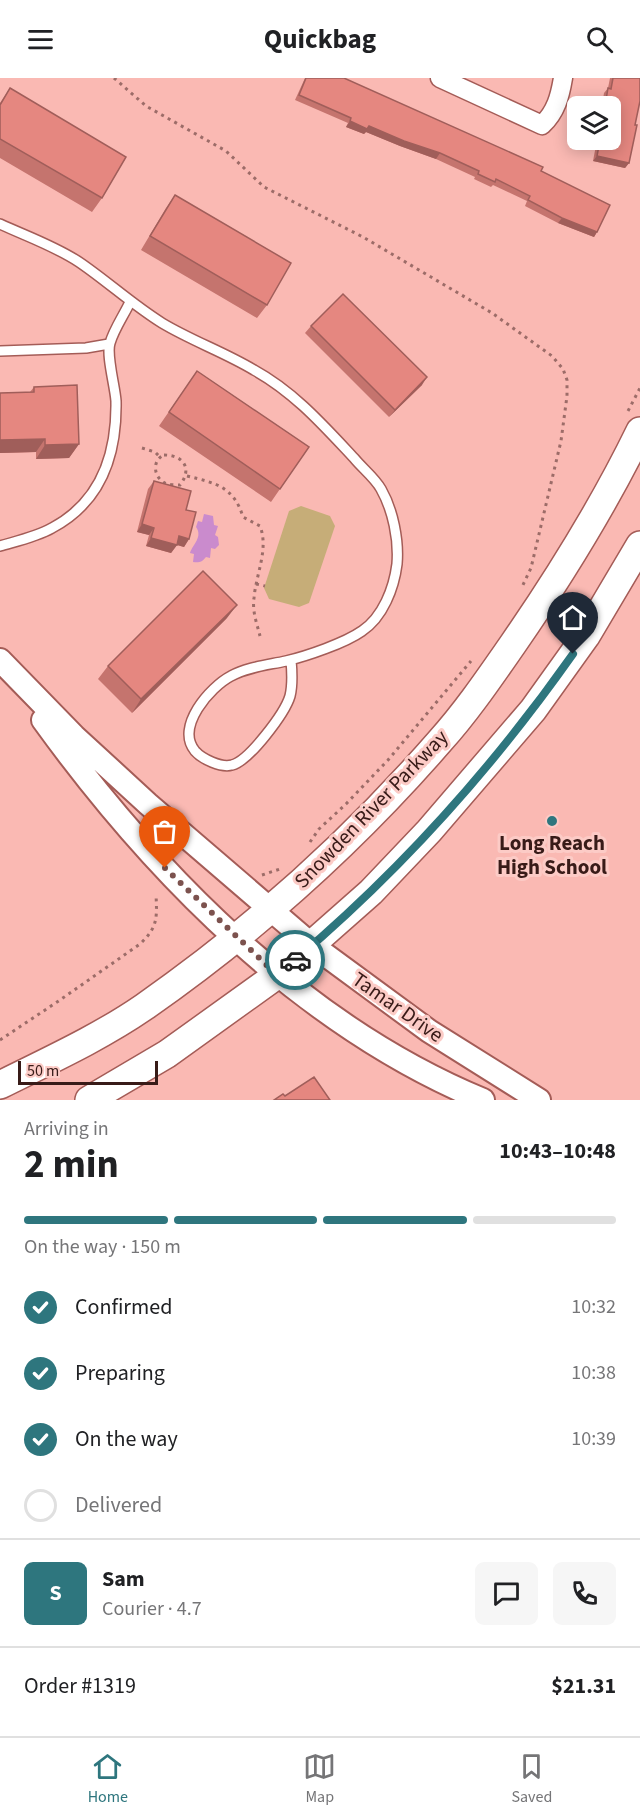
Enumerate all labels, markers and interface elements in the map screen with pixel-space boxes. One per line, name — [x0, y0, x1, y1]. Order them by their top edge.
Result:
text: Quickbag — [264, 20, 376, 59]
icon: menu — [24, 23, 57, 56]
icon: search — [583, 23, 616, 56]
map controls — [567, 96, 621, 150]
button: layers — [567, 96, 621, 150]
pin — [547, 592, 598, 654]
icon: home — [556, 601, 589, 634]
street label: Snowden River Parkway — [287, 723, 455, 895]
pin — [139, 806, 190, 868]
marker: Long Reach High School — [545, 814, 559, 828]
icon: bag — [148, 815, 181, 848]
place label: Long Reach High School — [497, 828, 607, 882]
courier — [265, 930, 325, 990]
icon: car — [279, 944, 312, 977]
street label: Tamar Drive — [346, 965, 450, 1049]
scale bar — [18, 1058, 158, 1085]
text: 50 m — [27, 1060, 59, 1082]
text: Arriving in — [24, 1115, 109, 1143]
text: 10:43–10:48 — [499, 1135, 616, 1167]
text: 2 min — [24, 1137, 119, 1193]
text: On the way · 150 m — [24, 1233, 181, 1261]
icon: check — [24, 1291, 57, 1324]
text: Confirmed — [75, 1291, 172, 1323]
text: 10:32 — [571, 1293, 616, 1321]
icon: check — [24, 1357, 57, 1390]
text: Preparing — [75, 1357, 165, 1389]
text: 10:38 — [571, 1359, 616, 1387]
icon: check — [24, 1423, 57, 1456]
text: On the way — [75, 1423, 178, 1455]
text: 10:39 — [571, 1425, 616, 1453]
text: Delivered — [75, 1489, 162, 1521]
button: chat — [475, 1562, 538, 1625]
button: phone — [553, 1562, 616, 1625]
text: Sam — [102, 1563, 145, 1595]
text: S — [49, 1577, 62, 1609]
text: Courier · 4.7 — [102, 1595, 202, 1623]
text: Order #1319 — [24, 1670, 136, 1702]
text: $21.31 — [551, 1670, 616, 1702]
tab: Home — [88, 1750, 128, 1808]
tab: Map — [303, 1750, 336, 1808]
tab: Saved — [512, 1750, 552, 1808]

